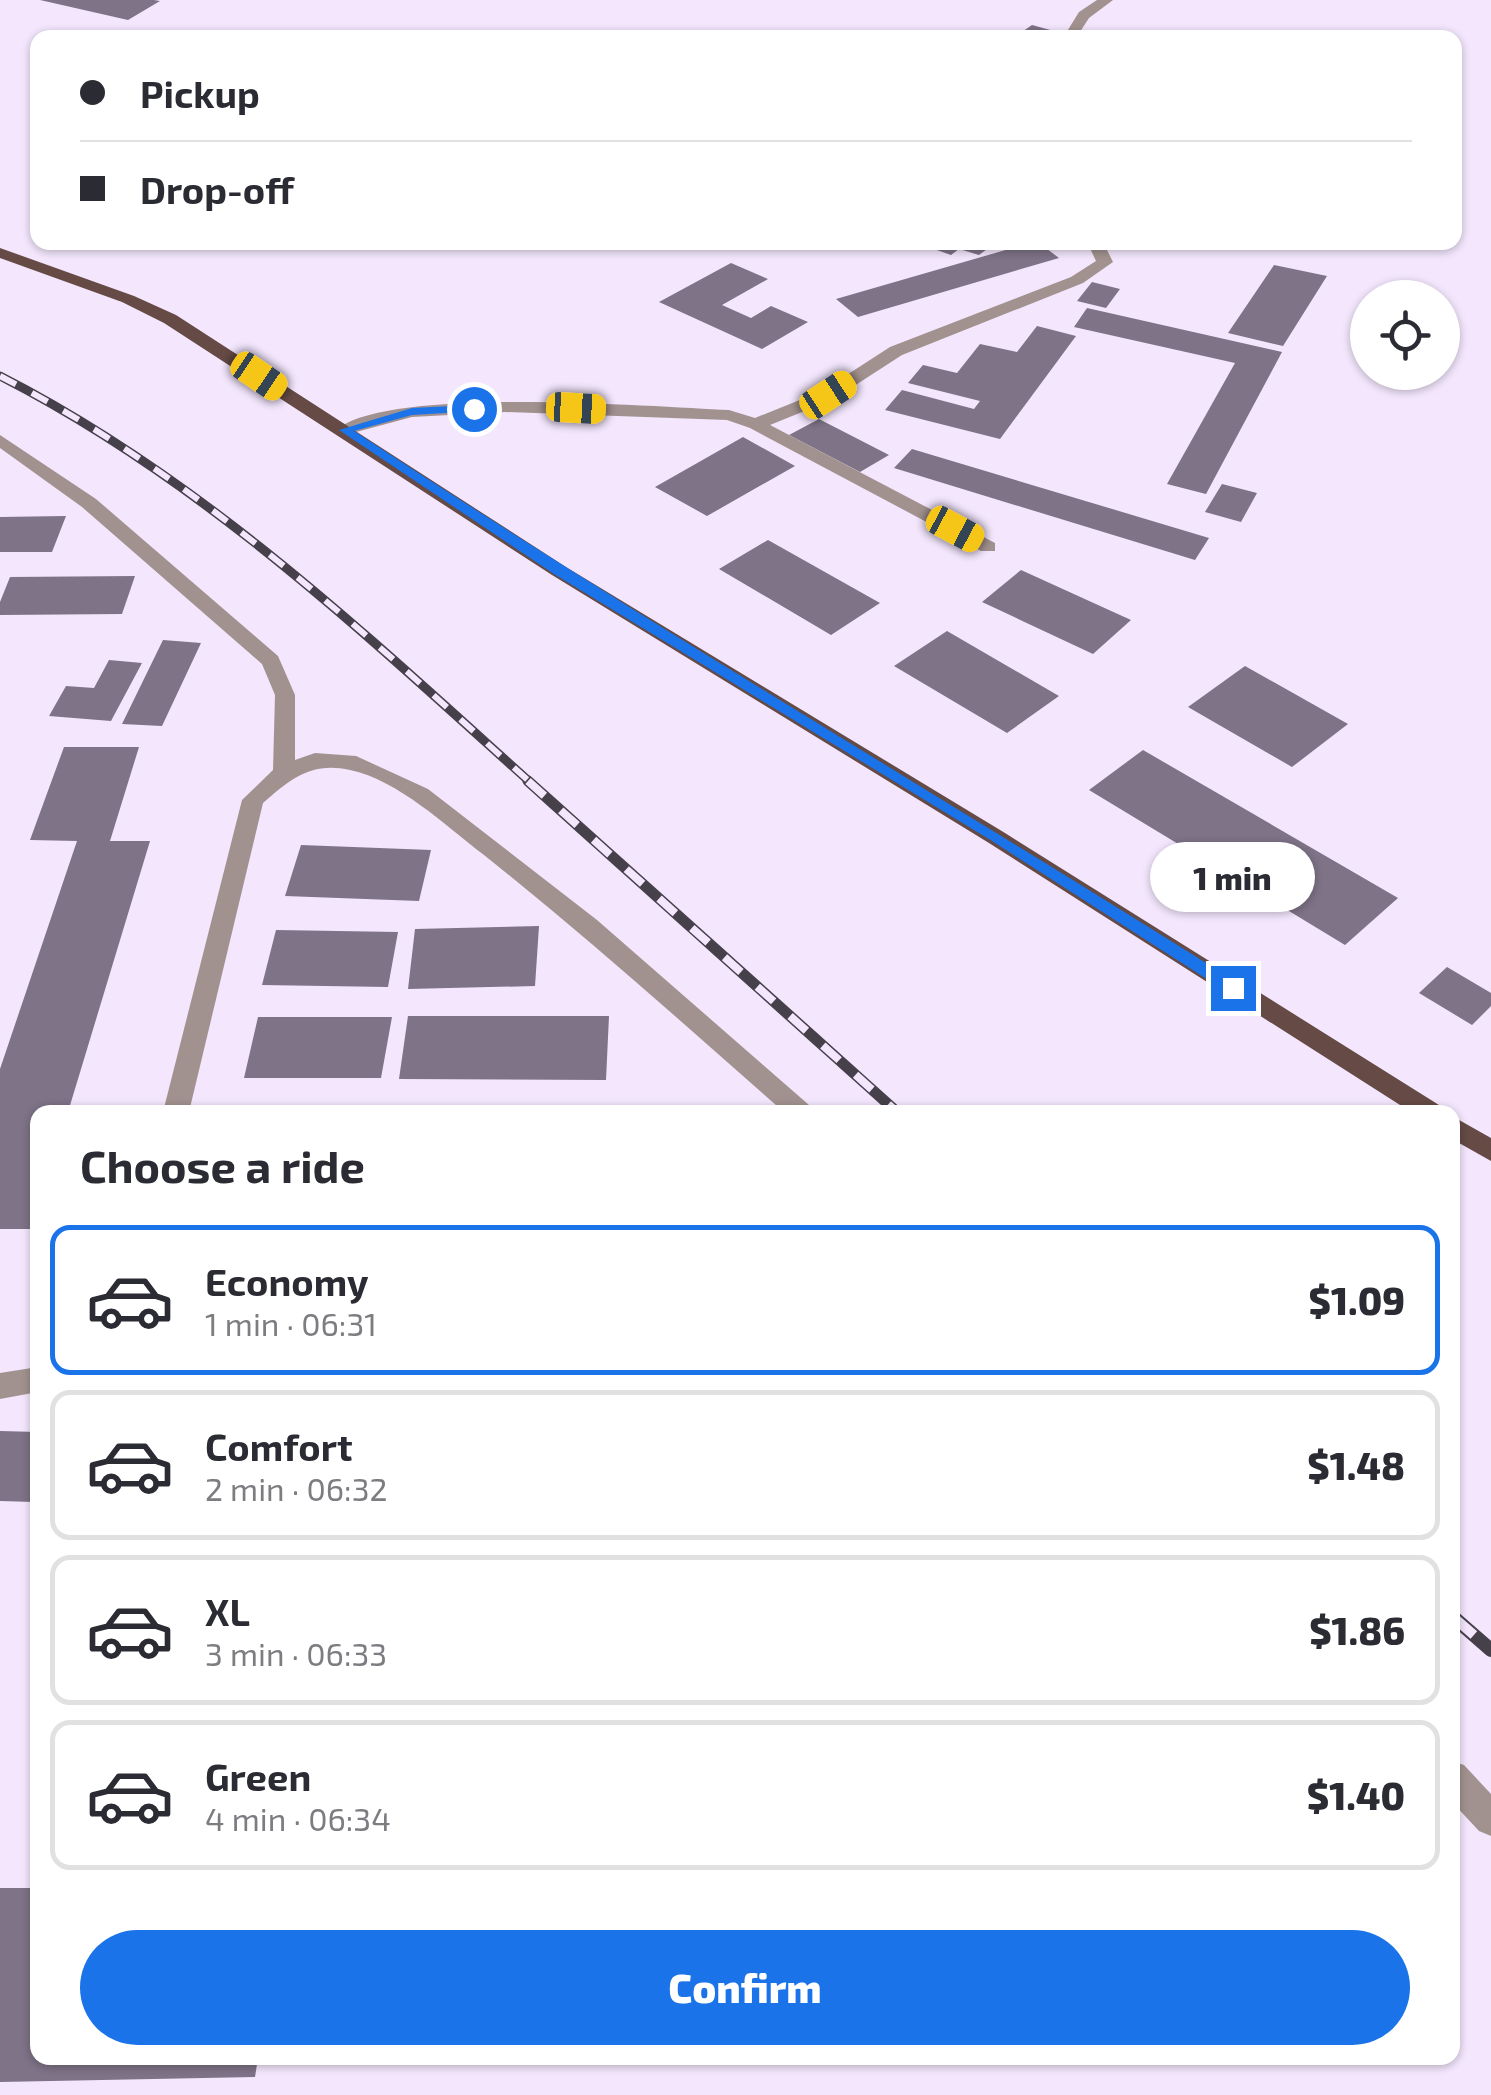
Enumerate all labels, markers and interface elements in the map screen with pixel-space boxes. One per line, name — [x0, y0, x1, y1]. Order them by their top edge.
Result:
text: Pickup — [140, 70, 260, 116]
text: Drop-off — [140, 166, 294, 212]
map controls — [1350, 280, 1460, 390]
button: locate — [1350, 280, 1460, 390]
car — [226, 347, 292, 405]
car — [795, 366, 861, 424]
route start — [452, 387, 497, 432]
car — [545, 391, 607, 425]
car — [921, 502, 989, 556]
callout: 1 min — [1150, 843, 1316, 913]
text: 1 min — [1193, 858, 1272, 896]
route end — [1211, 966, 1256, 1011]
text: Choose a ride — [80, 1138, 365, 1192]
icon: car — [85, 1255, 175, 1345]
text: Economy — [205, 1258, 369, 1304]
text: $1.09 — [1309, 1277, 1405, 1323]
text: 1 min · 06:31 — [205, 1304, 377, 1342]
icon: car — [85, 1420, 175, 1510]
text: Comfort — [205, 1423, 353, 1469]
text: $1.48 — [1307, 1442, 1405, 1488]
text: 2 min · 06:32 — [205, 1469, 387, 1507]
icon: car — [85, 1585, 175, 1675]
text: XL — [205, 1588, 250, 1634]
text: $1.86 — [1309, 1607, 1405, 1653]
text: 3 min · 06:33 — [205, 1634, 387, 1672]
icon: car — [85, 1750, 175, 1840]
text: Green — [205, 1753, 311, 1799]
text: $1.40 — [1307, 1772, 1405, 1818]
text: 4 min · 06:34 — [205, 1799, 391, 1837]
button: Confirm — [80, 1930, 1410, 2045]

